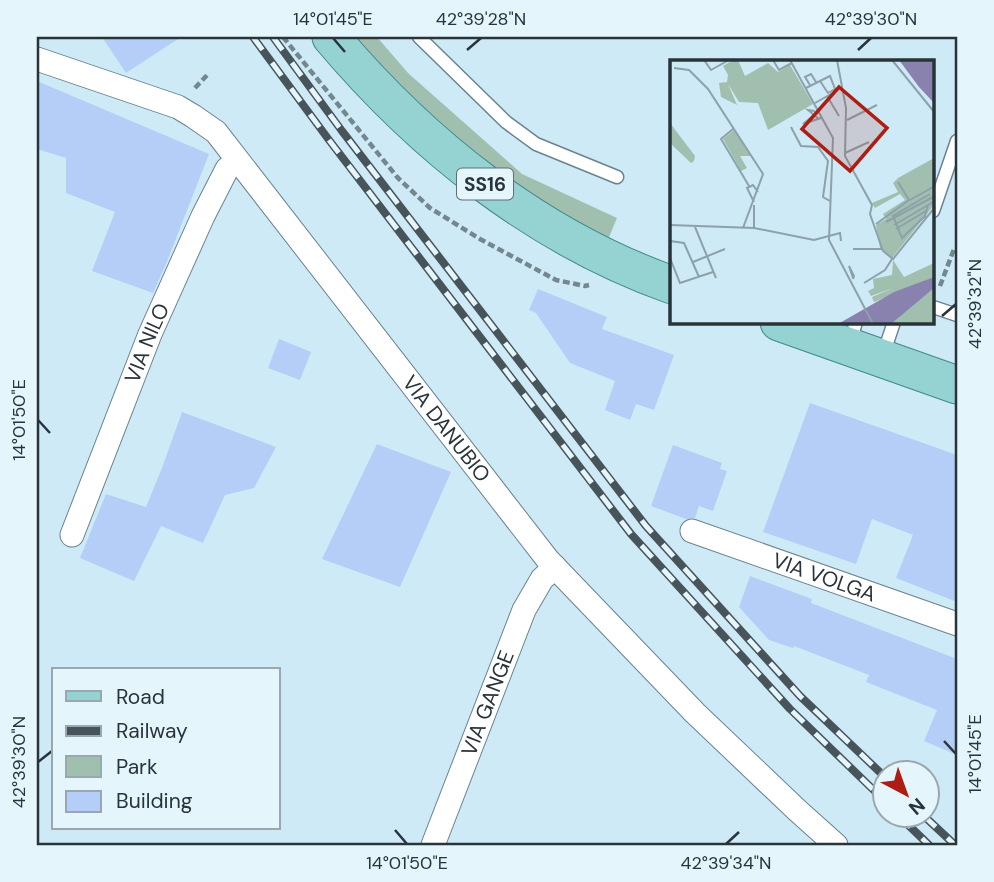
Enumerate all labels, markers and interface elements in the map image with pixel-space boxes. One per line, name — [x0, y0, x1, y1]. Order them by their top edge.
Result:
text: 14°01'45"E — [293, 7, 373, 31]
text: 42°39'28"N — [436, 7, 526, 31]
text: 42°39'30"N — [825, 7, 917, 31]
inset map — [670, 60, 934, 324]
road number: SS16 — [457, 168, 513, 200]
text: 42°39'32"N — [963, 259, 987, 349]
street label: VIA NILO — [118, 299, 176, 387]
street label: VIA DANUBIO — [396, 370, 496, 488]
text: 14°01'50"E — [7, 379, 31, 461]
street label: VIA VOLGA — [769, 546, 880, 608]
street label: VIA GANGE — [455, 647, 521, 760]
legend — [52, 668, 280, 830]
text: Road — [116, 683, 165, 711]
text: 14°01'45"E — [963, 714, 987, 794]
text: 42°39'30"N — [7, 716, 31, 808]
text: Railway — [116, 717, 188, 745]
text: Park — [116, 753, 158, 781]
north arrow — [872, 760, 942, 830]
text: Building — [116, 787, 193, 815]
text: N — [903, 792, 930, 820]
text: 14°01'50"E — [366, 851, 448, 875]
text: 42°39'34"N — [681, 851, 772, 875]

